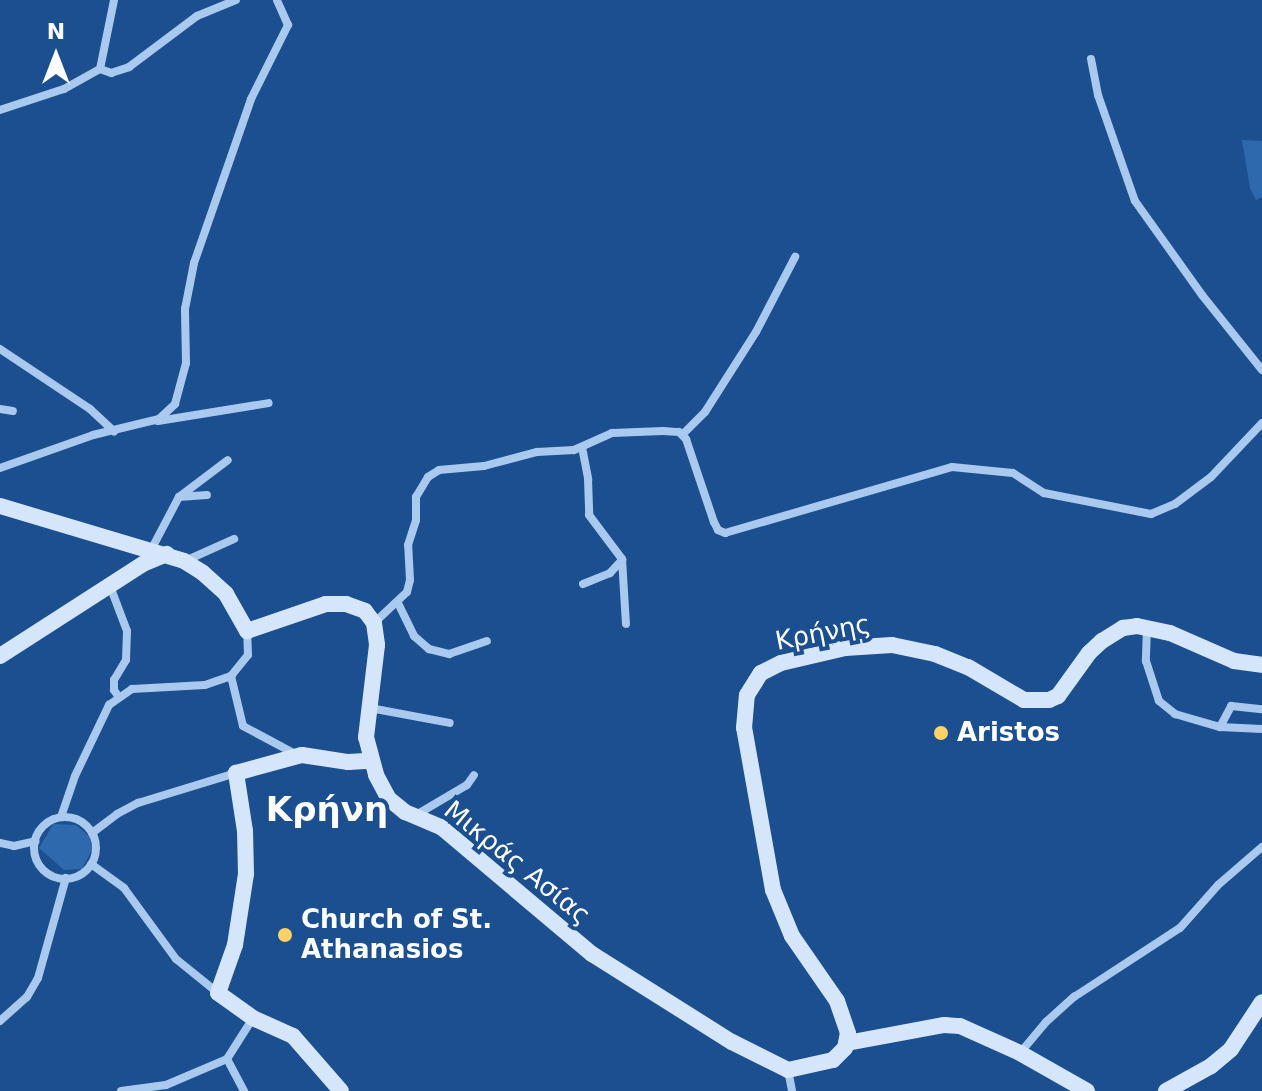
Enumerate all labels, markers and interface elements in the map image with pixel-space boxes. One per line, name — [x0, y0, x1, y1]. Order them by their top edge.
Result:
north arrow — [16, 16, 96, 96]
text: N — [47, 19, 65, 44]
street label: Κρήνης — [773, 608, 873, 658]
place label: Aristos — [957, 717, 1060, 749]
marker: Aristos — [932, 724, 950, 742]
district label: Κρήνη — [266, 790, 388, 830]
street label: Μικράς Ασίας — [438, 794, 596, 932]
place label: Church of St. Athanasios — [301, 904, 492, 966]
marker: Church of St. Athanasios — [276, 926, 294, 944]

